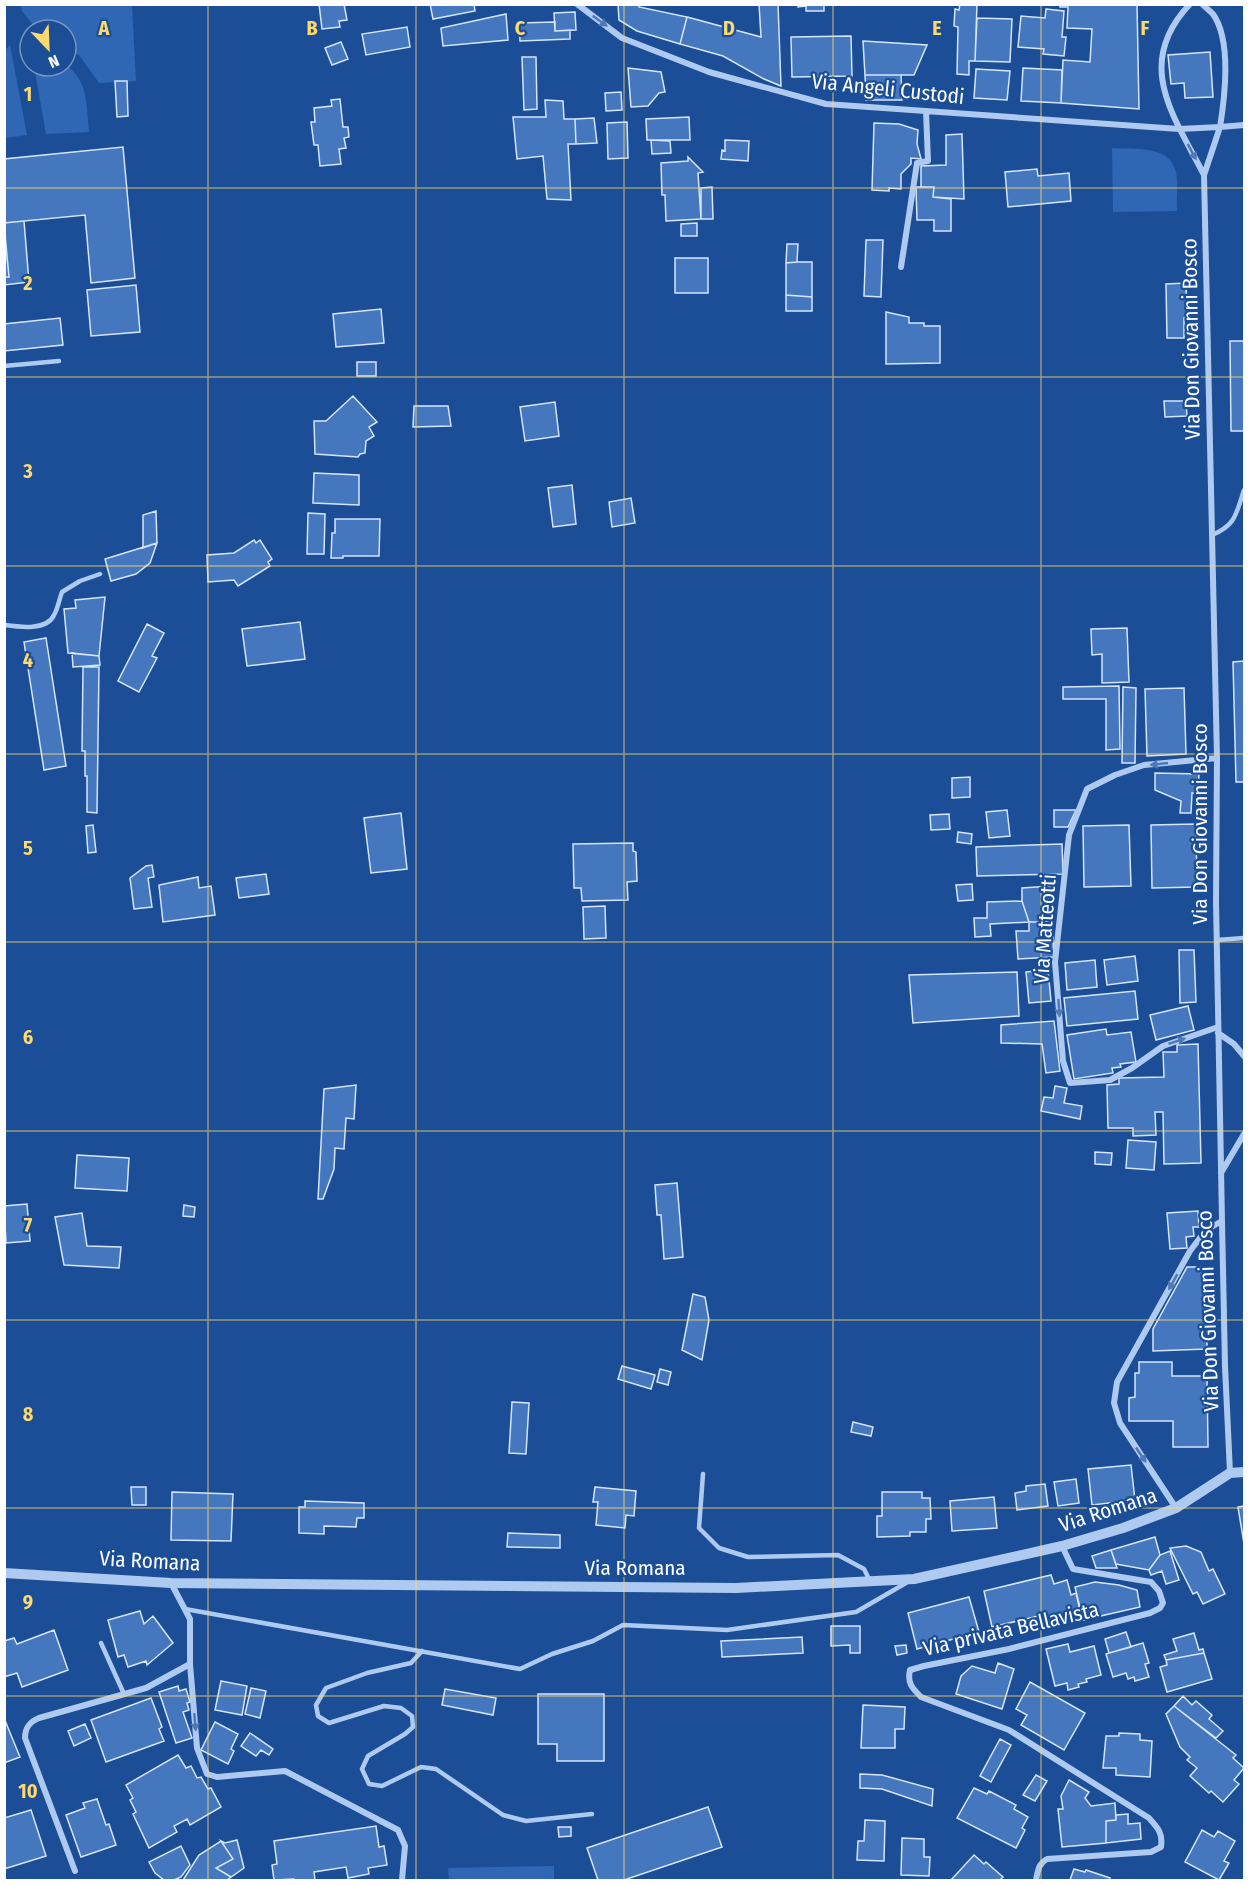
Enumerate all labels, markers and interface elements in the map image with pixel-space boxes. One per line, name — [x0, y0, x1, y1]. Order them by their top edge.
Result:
one-way arrow — [591, 15, 607, 27]
text: A — [98, 16, 111, 40]
text: B — [306, 16, 318, 40]
text: C — [515, 16, 526, 40]
text: D — [723, 16, 735, 40]
text: E — [932, 16, 942, 40]
text: F — [1141, 16, 1150, 40]
north arrow — [18, 18, 78, 78]
text: N — [46, 51, 62, 72]
street label: Via Angeli Custodi — [810, 68, 966, 110]
text: 1 — [24, 82, 32, 106]
one-way arrow — [1187, 144, 1197, 161]
street label: Via Don Giovanni Bosco — [1176, 238, 1206, 440]
text: 2 — [22, 271, 33, 295]
text: 3 — [22, 459, 33, 483]
text: 4 — [23, 648, 33, 672]
street label: Via Don Giovanni Bosco — [1187, 723, 1213, 925]
one-way arrow — [1149, 759, 1168, 769]
text: 5 — [23, 836, 33, 860]
street label: Via Matteotti — [1028, 873, 1062, 985]
one-way arrow — [1054, 998, 1063, 1017]
text: 6 — [23, 1025, 33, 1049]
one-way arrow — [1168, 1036, 1186, 1045]
street label: Via Don Giovanni Bosco — [1191, 1210, 1225, 1412]
text: 7 — [24, 1213, 33, 1237]
one-way arrow — [1168, 1273, 1178, 1290]
text: 8 — [23, 1402, 34, 1426]
one-way arrow — [1135, 1446, 1147, 1462]
street label: Via Romana — [1056, 1482, 1160, 1538]
street label: Via Romana — [99, 1545, 201, 1577]
street label: Via Romana — [584, 1555, 686, 1581]
text: 9 — [23, 1590, 33, 1614]
street label: Via privata Bellavista — [921, 1596, 1101, 1662]
one-way arrow — [190, 1713, 200, 1732]
text: 10 — [18, 1779, 38, 1803]

